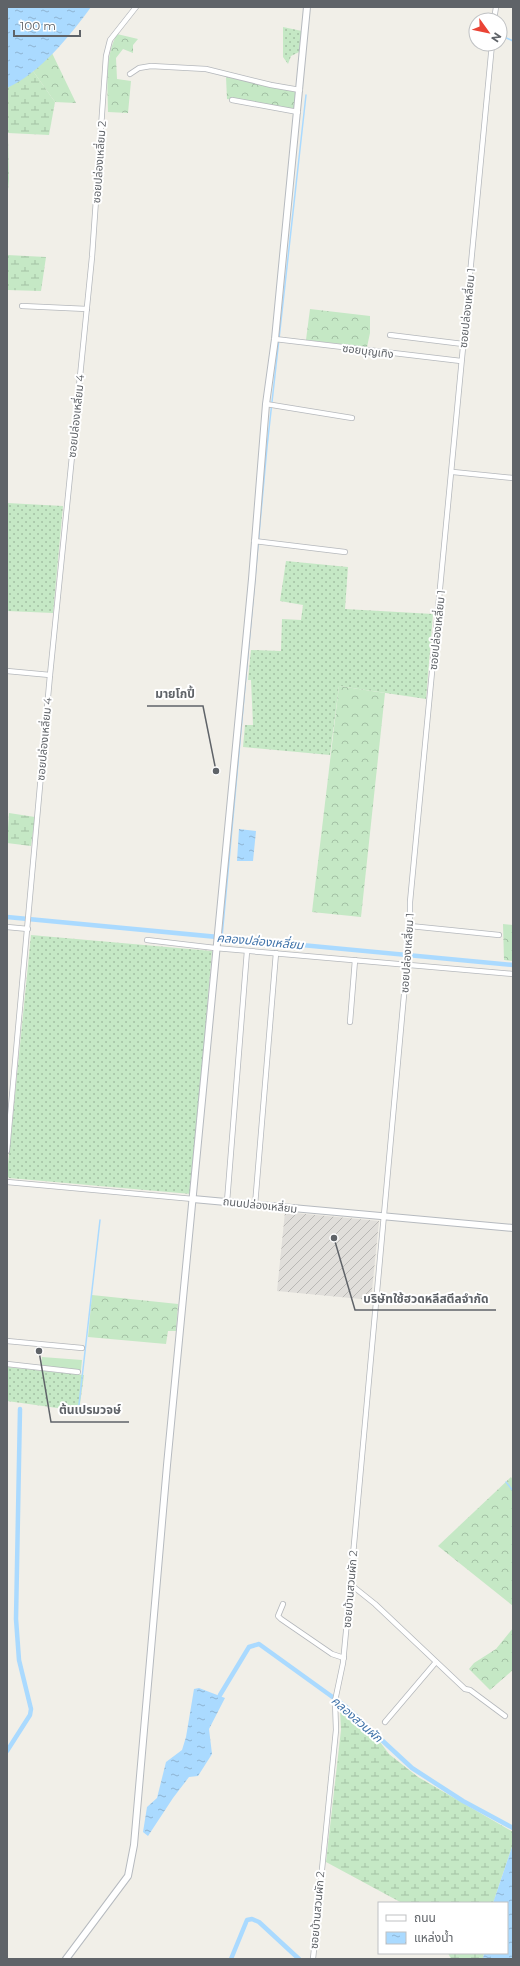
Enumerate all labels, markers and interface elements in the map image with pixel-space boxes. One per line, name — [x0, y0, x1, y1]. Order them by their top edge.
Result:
scale bar — [14, 12, 80, 38]
north arrow — [468, 12, 508, 52]
text: 100 m — [20, 18, 56, 33]
text: N — [488, 30, 505, 45]
street label: ซอยปล่องเหลี่ยม 2 — [88, 120, 109, 204]
street label: ซอยปล่องเหลี่ยม 1 — [455, 267, 478, 349]
street label: ซอยบุญเทิง — [342, 341, 394, 361]
street label: ซอยปล่องเหลี่ยม 4 — [64, 373, 87, 458]
street label: ซอยปล่องเหลี่ยม 1 — [425, 589, 448, 671]
callout: มายโกปี้ — [147, 682, 203, 706]
text: มายโกปี้ — [155, 685, 195, 701]
street label: ซอยปล่องเหลี่ยม 4 — [32, 696, 55, 781]
street label: ซอยปล่องเหลี่ยม 1 — [396, 912, 417, 994]
water label: คลองปล่องเหลี่ยม — [216, 929, 306, 952]
street label: ถนนปล่องเหลี่ยม — [222, 1193, 298, 1216]
callout: บริษัทใช้ฮวดหลีสตีลจำกัด — [355, 1286, 496, 1310]
text: บริษัทใช้ฮวดหลีสตีลจำกัด — [363, 1291, 489, 1306]
callout: ต้นเปรมวจษ์ — [51, 1398, 129, 1422]
text: ต้นเปรมวจษ์ — [59, 1402, 121, 1417]
street label: ซอยบ้านสวนผัก 2 — [340, 1549, 360, 1629]
water label: คลองสวนผัก — [328, 1693, 386, 1746]
street label: ซอยบ้านสวนผัก 2 — [307, 1870, 327, 1950]
legend — [378, 1902, 508, 1954]
text: ถนน — [414, 1910, 436, 1925]
text: แหล่งน้ำ — [414, 1929, 453, 1945]

